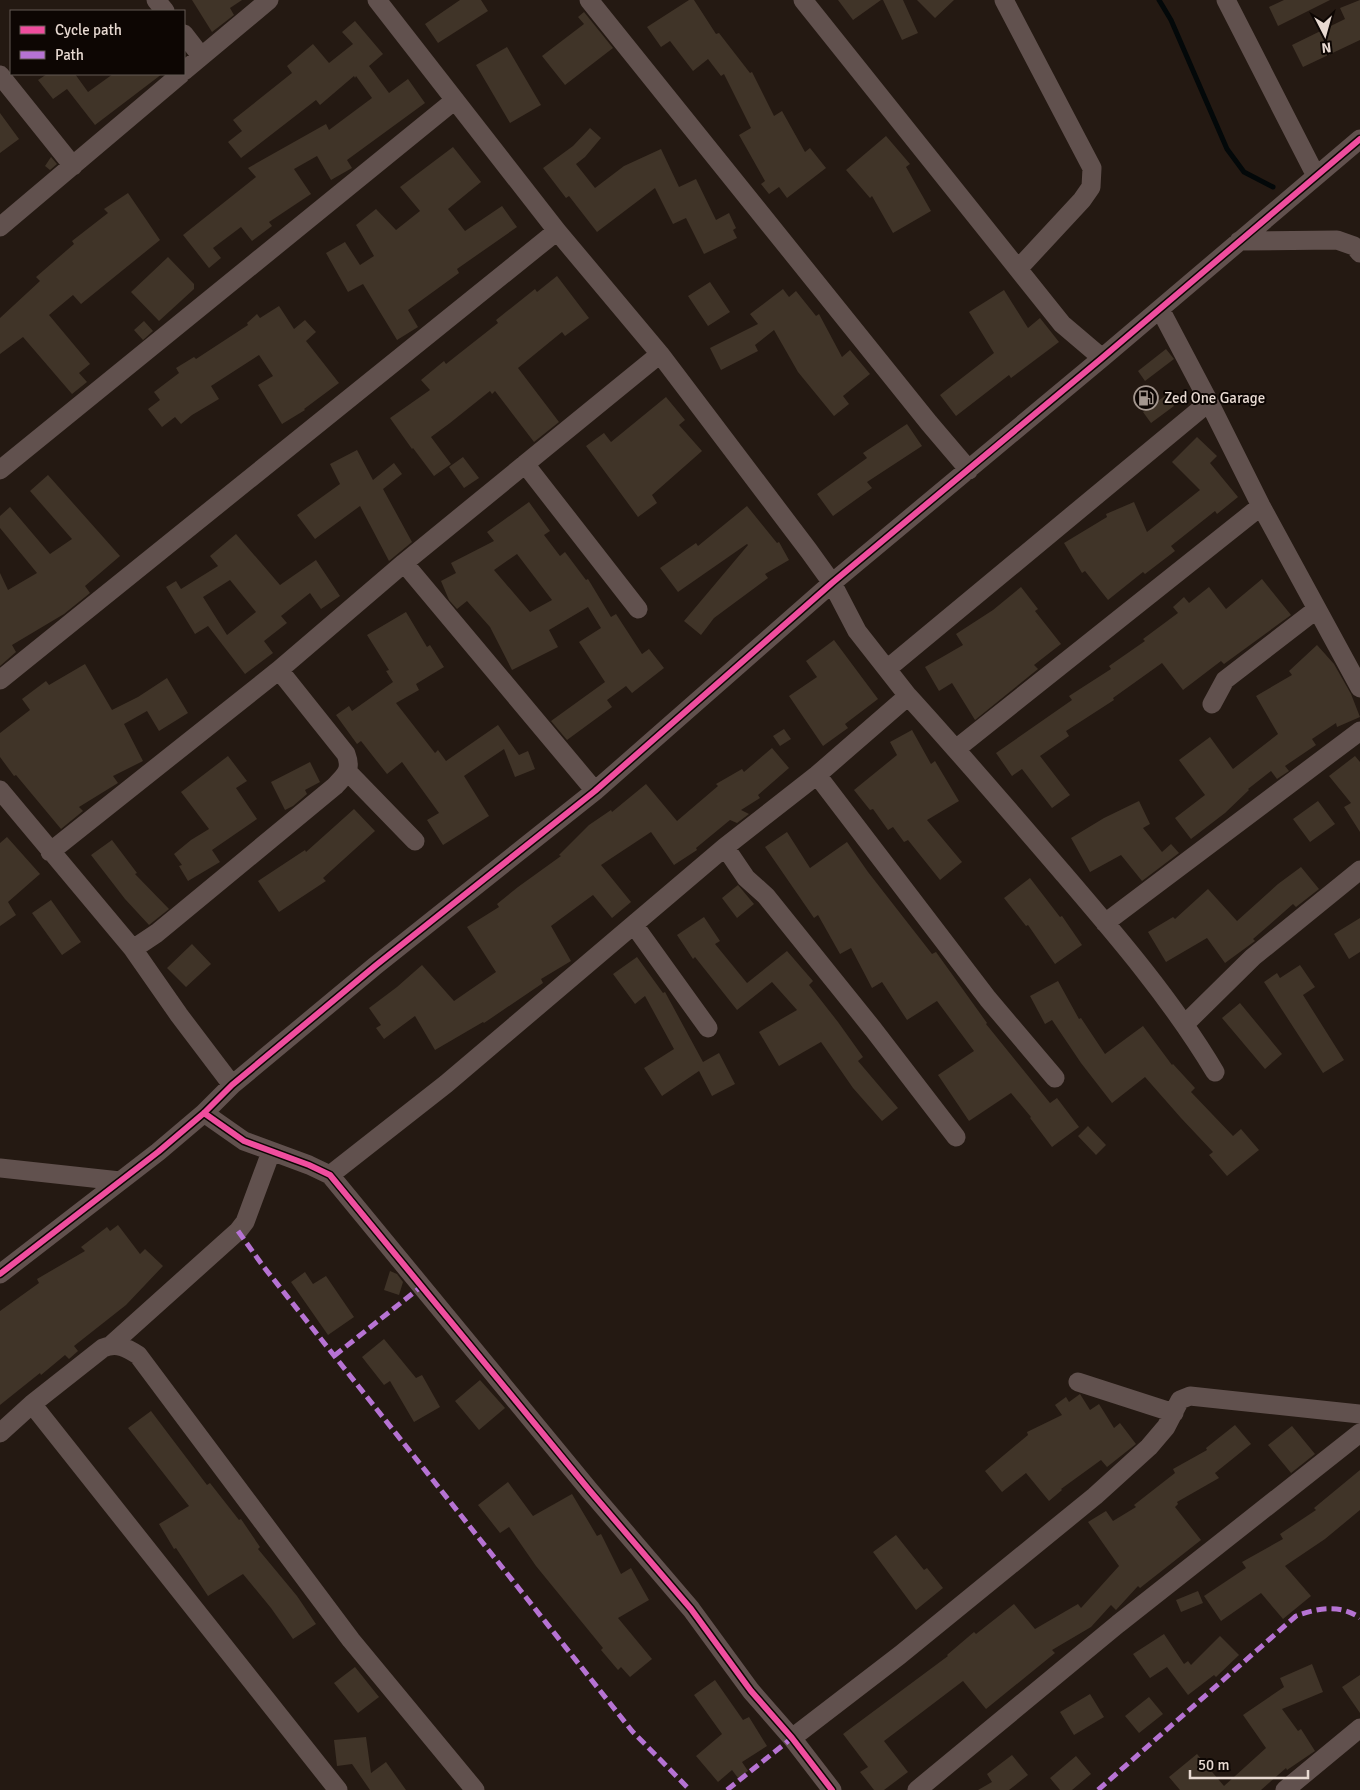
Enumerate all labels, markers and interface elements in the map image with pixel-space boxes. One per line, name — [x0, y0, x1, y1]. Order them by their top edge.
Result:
legend — [10, 10, 185, 75]
north arrow — [1300, 10, 1350, 60]
text: Cycle path — [55, 21, 122, 39]
text: N — [1321, 38, 1332, 56]
text: Path — [55, 46, 84, 64]
fuel station icon: Zed One Garage — [1133, 385, 1159, 411]
place label: Zed One Garage — [1164, 389, 1265, 407]
scale bar — [1190, 1748, 1308, 1780]
text: 50 m — [1198, 1756, 1229, 1774]

